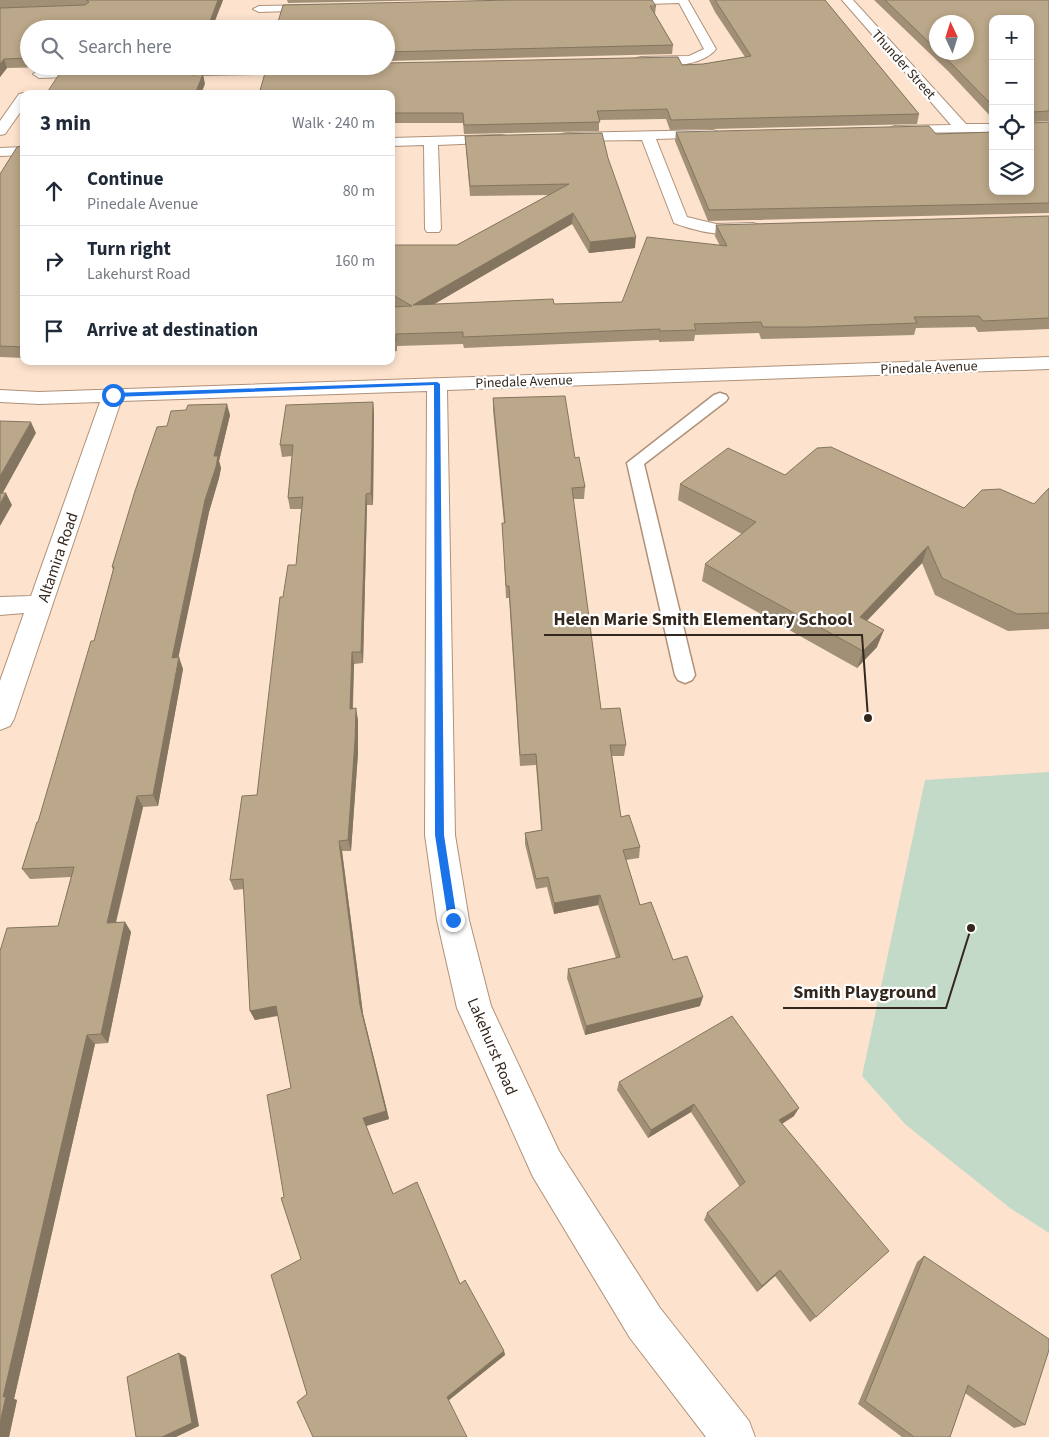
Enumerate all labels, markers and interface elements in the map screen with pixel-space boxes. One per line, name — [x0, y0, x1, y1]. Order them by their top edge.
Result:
north arrow — [929, 15, 974, 60]
map controls — [989, 15, 1034, 195]
button: + — [989, 15, 1034, 60]
search box — [20, 20, 395, 75]
street label: Thunder Street — [866, 25, 940, 104]
icon: search — [38, 34, 66, 62]
text: Search here — [78, 34, 172, 61]
button: − — [989, 60, 1034, 105]
button: locate — [989, 105, 1034, 150]
text: 3 min — [40, 108, 91, 138]
text: Walk · 240 m — [292, 112, 375, 134]
button: layers — [989, 150, 1034, 195]
text: Continue — [87, 166, 164, 193]
icon: ahead — [40, 177, 68, 205]
text: 80 m — [343, 180, 375, 202]
text: Pinedale Avenue — [87, 193, 198, 215]
text: Turn right — [87, 236, 171, 263]
icon: right — [40, 247, 68, 275]
text: 160 m — [335, 250, 375, 272]
text: Lakehurst Road — [87, 263, 191, 285]
icon: arrive — [40, 317, 68, 345]
text: Arrive at destination — [87, 317, 258, 344]
street label: Pinedale Avenue — [880, 356, 978, 380]
street label: Pinedale Avenue — [475, 370, 573, 394]
route start — [102, 384, 125, 407]
street label: Altamira Road — [32, 509, 84, 605]
callout: Helen Marie Smith Elementary School — [544, 602, 862, 635]
text: Helen Marie Smith Elementary School — [554, 607, 852, 632]
route end — [442, 909, 465, 932]
callout: Smith Playground — [783, 975, 946, 1008]
text: Smith Playground — [793, 980, 937, 1005]
street label: Lakehurst Road — [462, 994, 522, 1098]

